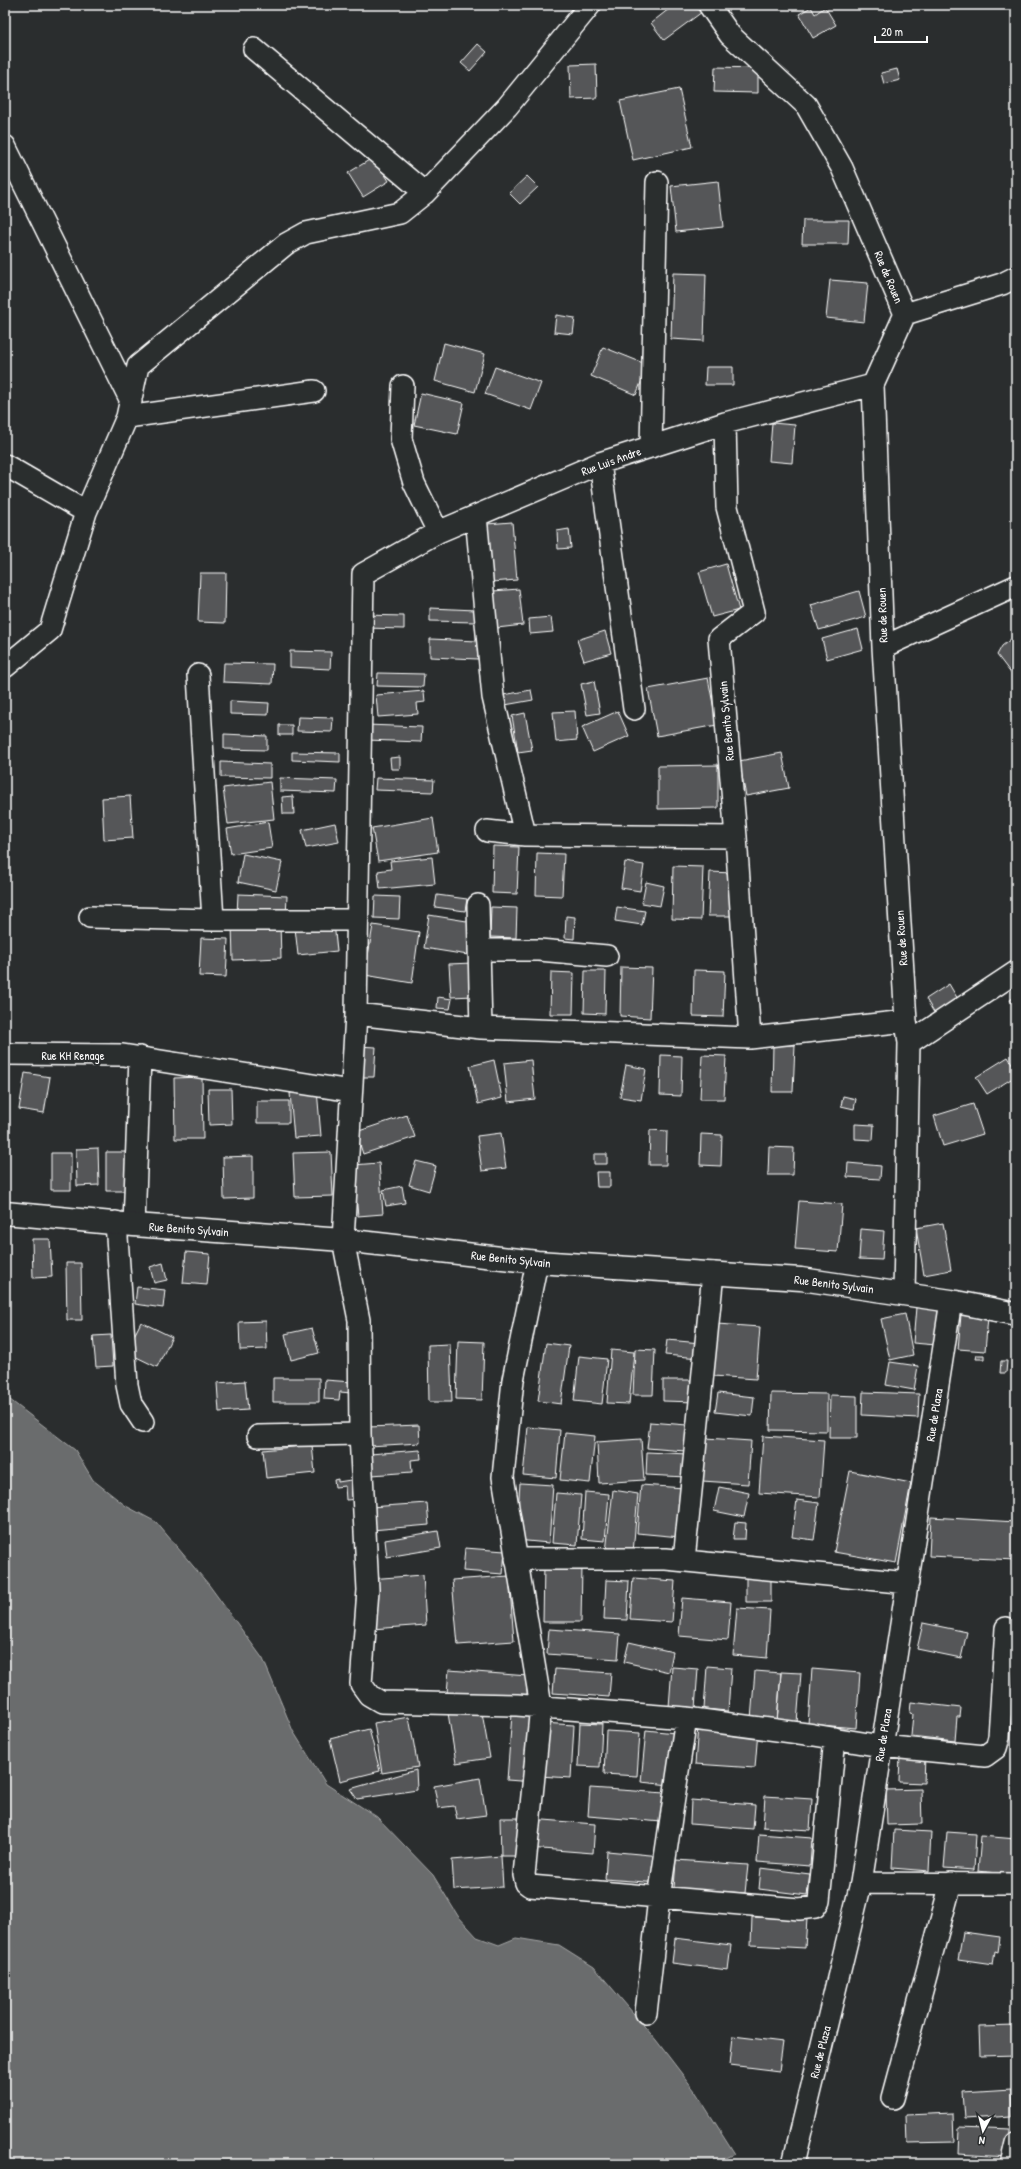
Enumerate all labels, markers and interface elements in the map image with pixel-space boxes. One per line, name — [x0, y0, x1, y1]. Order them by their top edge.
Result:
scale bar — [875, 18, 927, 44]
text: 20 m — [881, 23, 903, 40]
street label: Rue de Rouen — [870, 248, 908, 306]
street label: Rue Luis Andre — [579, 442, 643, 480]
street label: Rue de Rouen — [873, 587, 891, 643]
street label: Rue Benito Sylvain — [714, 680, 738, 762]
street label: Rue de Rouen — [891, 910, 911, 966]
street label: Rue KH Renage — [42, 1047, 105, 1064]
street label: Rue Benito Sylvain — [149, 1218, 229, 1240]
street label: Rue Benito Sylvain — [470, 1246, 552, 1272]
street label: Rue Benito Sylvain — [793, 1271, 875, 1297]
street label: Rue de Plaza — [921, 1387, 947, 1443]
street label: Rue de Plaza — [870, 1707, 896, 1763]
street label: Rue de Plaza — [805, 2024, 835, 2080]
north arrow — [963, 2111, 1003, 2151]
text: N — [978, 2134, 986, 2148]

